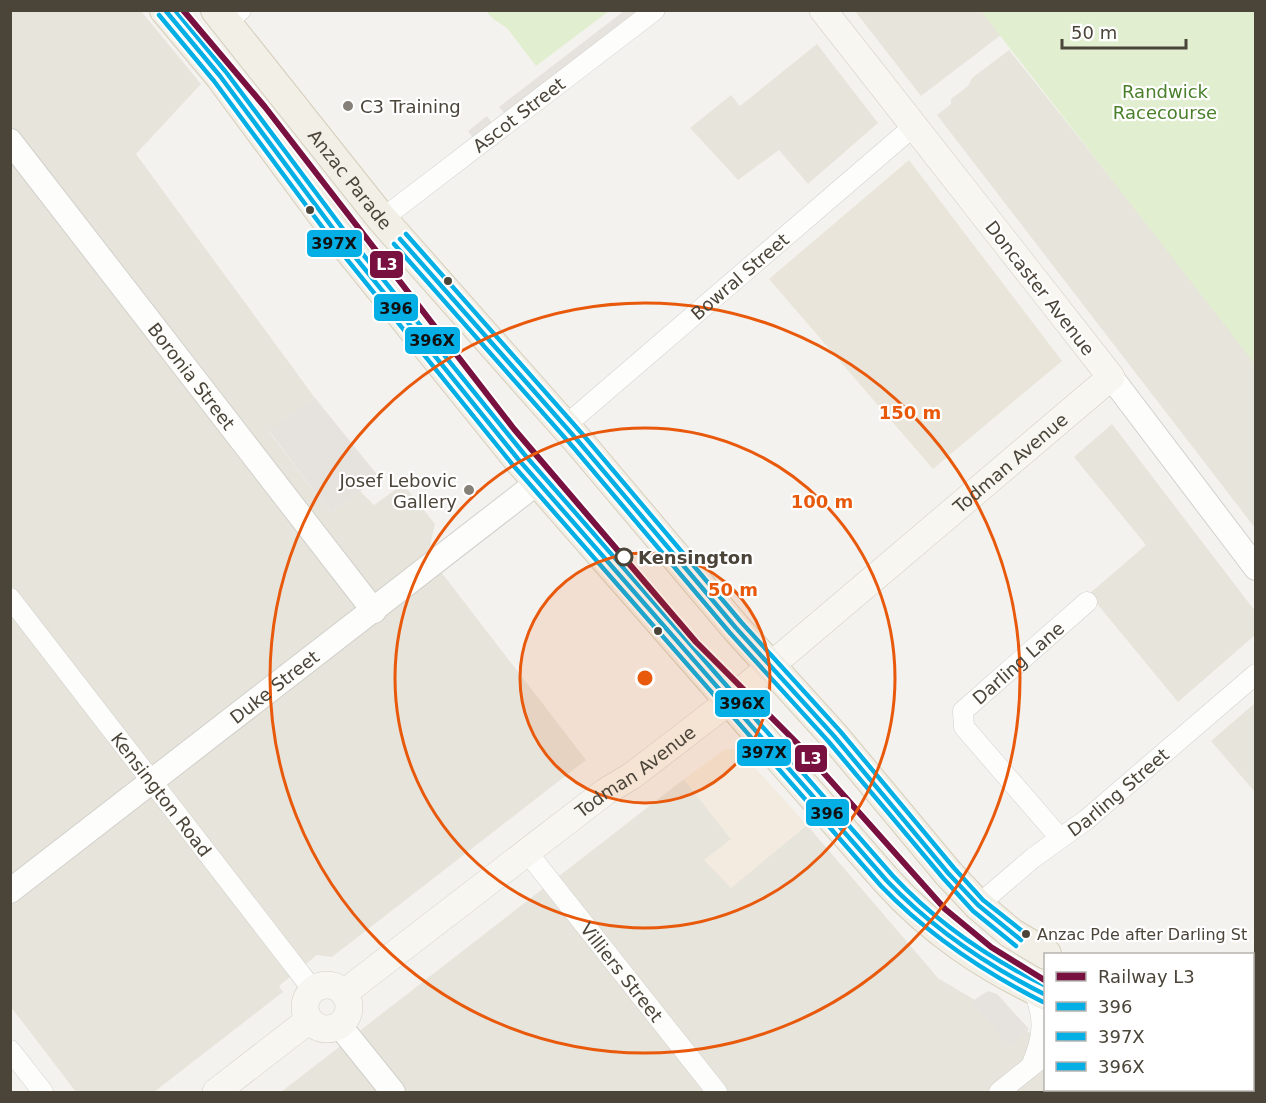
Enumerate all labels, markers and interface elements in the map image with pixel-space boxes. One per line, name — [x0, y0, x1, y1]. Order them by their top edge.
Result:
scale bar — [1062, 12, 1186, 50]
text: 50 m — [1071, 22, 1117, 43]
street label: Ascot Street — [468, 73, 569, 156]
park label: Randwick Racecourse — [1113, 81, 1217, 123]
place label: C3 Training — [360, 96, 461, 117]
marker: C3 Training — [341, 99, 355, 113]
street label: Anzac Parade — [304, 125, 397, 233]
unlabelled marker — [304, 204, 316, 216]
street label: Doncaster Avenue — [981, 217, 1099, 359]
street label: Bowral Street — [686, 228, 793, 324]
line badge: 397X — [306, 229, 363, 258]
text: 397X — [311, 234, 358, 253]
line badge: L3 — [369, 250, 404, 279]
text: L3 — [376, 255, 398, 274]
unlabelled marker — [442, 275, 454, 287]
line badge: 396 — [373, 293, 419, 322]
text: 396 — [379, 299, 413, 318]
street label: Boronia Street — [144, 318, 240, 433]
line badge: 396X — [404, 326, 461, 355]
text: 396X — [409, 331, 456, 350]
text: 150 m — [879, 402, 941, 423]
street label: Todman Avenue — [948, 408, 1071, 518]
place label: Josef Lebovic Gallery — [338, 470, 457, 512]
marker: Josef Lebovic Gallery — [462, 483, 476, 497]
text: 100 m — [791, 491, 853, 512]
place label: Kensington — [638, 547, 753, 568]
marker: Kensington — [615, 548, 633, 566]
text: 50 m — [708, 579, 758, 600]
street label: Darling Lane — [968, 617, 1068, 708]
unlabelled marker — [652, 625, 664, 637]
street label: Duke Street — [225, 646, 323, 727]
centre of rings — [635, 668, 655, 688]
line badge: 396X — [714, 689, 771, 718]
text: 396X — [719, 694, 766, 713]
street label: Todman Avenue — [570, 721, 699, 822]
street label: Kensington Road — [107, 728, 216, 860]
line badge: 397X — [736, 738, 792, 767]
text: 397X — [741, 743, 788, 762]
street label: Darling Street — [1063, 743, 1173, 840]
line badge: L3 — [794, 744, 828, 773]
text: L3 — [800, 749, 822, 768]
line badge: 396 — [805, 798, 850, 827]
text: 396 — [810, 804, 844, 823]
street label: Villiers Street — [576, 918, 668, 1026]
place label: Anzac Pde after Darling St — [1037, 925, 1247, 944]
marker: Anzac Pde after Darling St — [1020, 928, 1032, 940]
legend — [1044, 953, 1254, 1091]
text: Railway L3 — [1098, 966, 1195, 987]
text: 396 — [1098, 996, 1132, 1017]
text: 397X — [1098, 1026, 1145, 1047]
text: 396X — [1098, 1056, 1145, 1077]

